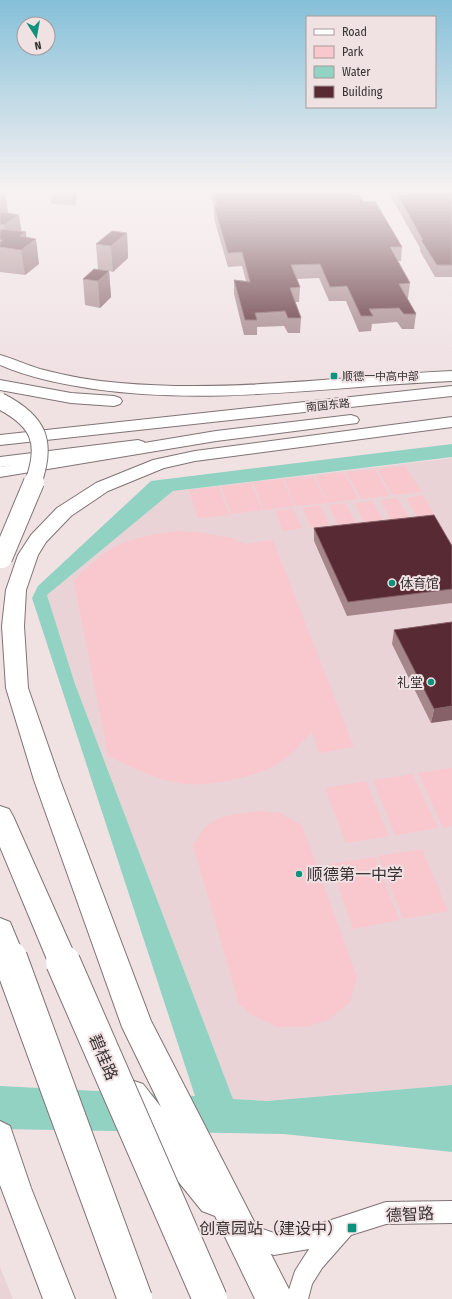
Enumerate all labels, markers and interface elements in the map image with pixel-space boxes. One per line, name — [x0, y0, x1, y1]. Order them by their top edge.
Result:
north arrow — [16, 16, 56, 56]
legend — [306, 16, 436, 108]
text: Road — [342, 25, 367, 39]
text: N — [33, 38, 42, 52]
text: Park — [342, 45, 364, 59]
text: Water — [342, 65, 371, 79]
text: Building — [342, 85, 383, 99]
place label: 顺德一中高中部 — [342, 370, 419, 383]
marker: 顺德一中高中部 — [329, 371, 339, 381]
street label: 南国东路 — [305, 397, 351, 414]
place label: 体育馆 — [400, 576, 439, 591]
marker: 体育馆 — [387, 578, 397, 588]
place label: 礼堂 — [397, 675, 423, 690]
marker: 礼堂 — [426, 677, 436, 687]
place label: 顺德第一中学 — [307, 865, 403, 884]
marker: 顺德第一中学 — [294, 869, 304, 879]
street label: 碧桂路 — [85, 1031, 122, 1083]
street label: 德智路 — [386, 1204, 434, 1225]
place label: 创意园站（建设中） — [199, 1219, 343, 1238]
marker: 创意园站（建设中） — [346, 1222, 358, 1234]

